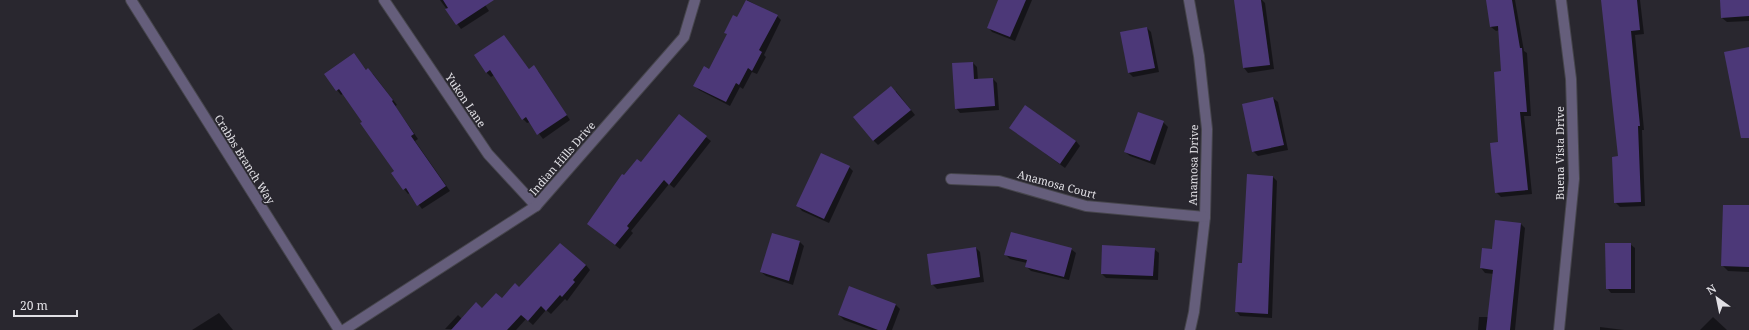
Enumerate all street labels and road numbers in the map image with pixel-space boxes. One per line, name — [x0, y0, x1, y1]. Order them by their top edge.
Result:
street label: Yukon Lane — [442, 69, 490, 130]
street label: Buena Vista Drive — [1552, 106, 1567, 200]
street label: Crabbs Branch Way — [211, 111, 279, 207]
street label: Indian Hills Drive — [526, 118, 598, 198]
street label: Anamosa Drive — [1185, 124, 1201, 206]
street label: Anamosa Court — [1016, 166, 1098, 202]

